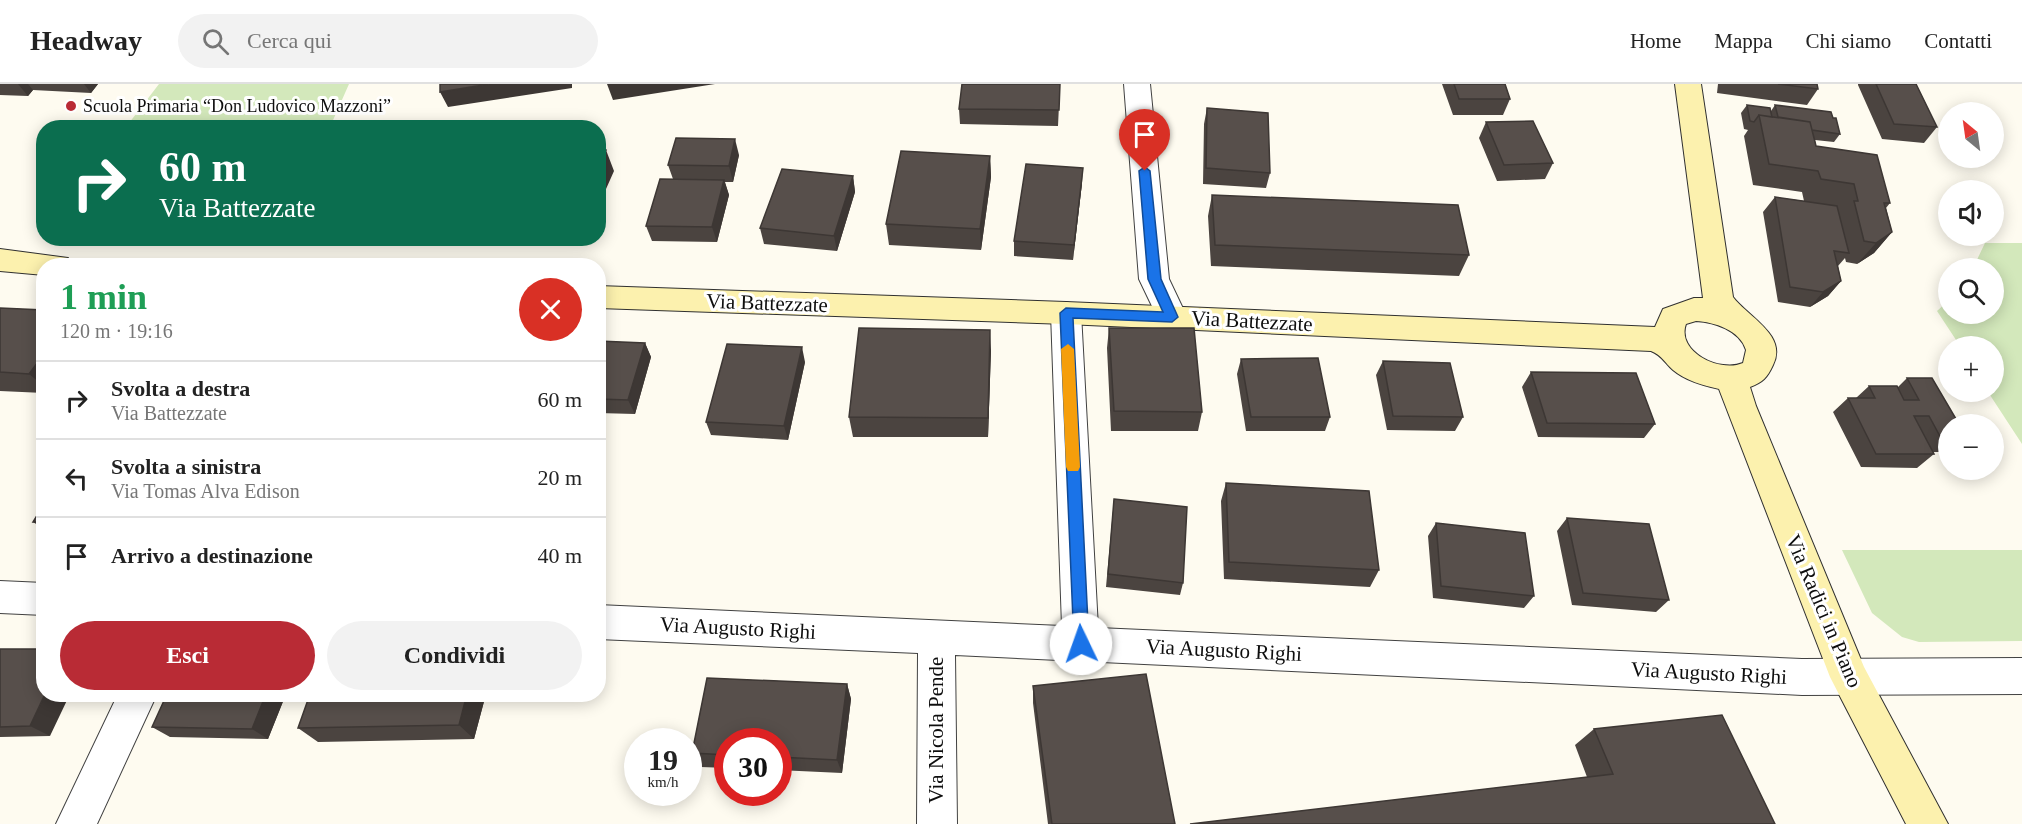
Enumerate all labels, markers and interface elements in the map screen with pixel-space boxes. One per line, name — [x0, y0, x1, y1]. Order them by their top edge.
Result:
search box — [178, 14, 598, 68]
text: Headway — [30, 25, 142, 56]
icon: search — [199, 25, 232, 58]
text: Cerca qui — [247, 28, 332, 53]
text: Home — [1630, 29, 1681, 53]
text: Mappa — [1714, 29, 1773, 53]
text: Chi siamo — [1806, 29, 1891, 53]
text: Contatti — [1924, 29, 1992, 53]
place label: Scuola Primaria “Don Ludovico Mazzoni” — [83, 96, 391, 116]
marker: Scuola Primaria “Don Ludovico Mazzoni” — [64, 99, 78, 113]
north arrow — [1938, 102, 2004, 168]
map controls — [1938, 102, 2004, 480]
pin — [1119, 109, 1170, 171]
icon: arrive — [1128, 118, 1161, 151]
icon: right — [60, 144, 138, 222]
text: 60 m — [159, 144, 247, 190]
button: sound — [1938, 180, 2004, 246]
text: Via Battezzate — [159, 193, 316, 223]
button: search — [1938, 258, 2004, 324]
text: 1 min — [60, 277, 147, 317]
button: close — [519, 278, 582, 341]
street label: Via Battezzate — [706, 289, 828, 317]
street label: Via Battezzate — [1191, 306, 1313, 336]
text: 120 m · 19:16 — [60, 320, 173, 342]
button: + — [1938, 336, 2004, 402]
text: Svolta a destra — [111, 376, 250, 401]
icon: right — [60, 384, 93, 417]
text: 60 m — [537, 387, 582, 412]
text: Via Battezzate — [111, 402, 227, 424]
button: − — [1938, 414, 2004, 480]
text: Svolta a sinistra — [111, 454, 261, 479]
icon: left — [60, 462, 93, 495]
text: 20 m — [537, 465, 582, 490]
text: Via Tomas Alva Edison — [111, 480, 300, 502]
street label: Via Radici in Piano — [1781, 531, 1867, 691]
icon: arrive — [60, 540, 93, 573]
text: Arrivo a destinazione — [111, 543, 313, 568]
text: 40 m — [537, 543, 582, 568]
street label: Via Augusto Righi — [659, 612, 817, 644]
position arrow — [1049, 612, 1113, 676]
button: Esci — [60, 621, 315, 690]
button: Condividi — [327, 621, 582, 690]
street label: Via Augusto Righi — [1145, 634, 1303, 666]
street label: Via Nicola Pende — [924, 657, 948, 803]
street label: Via Augusto Righi — [1630, 657, 1788, 689]
speed limit sign: 30 — [714, 728, 792, 806]
text: 19 — [648, 743, 678, 776]
text: km/h — [648, 774, 678, 790]

